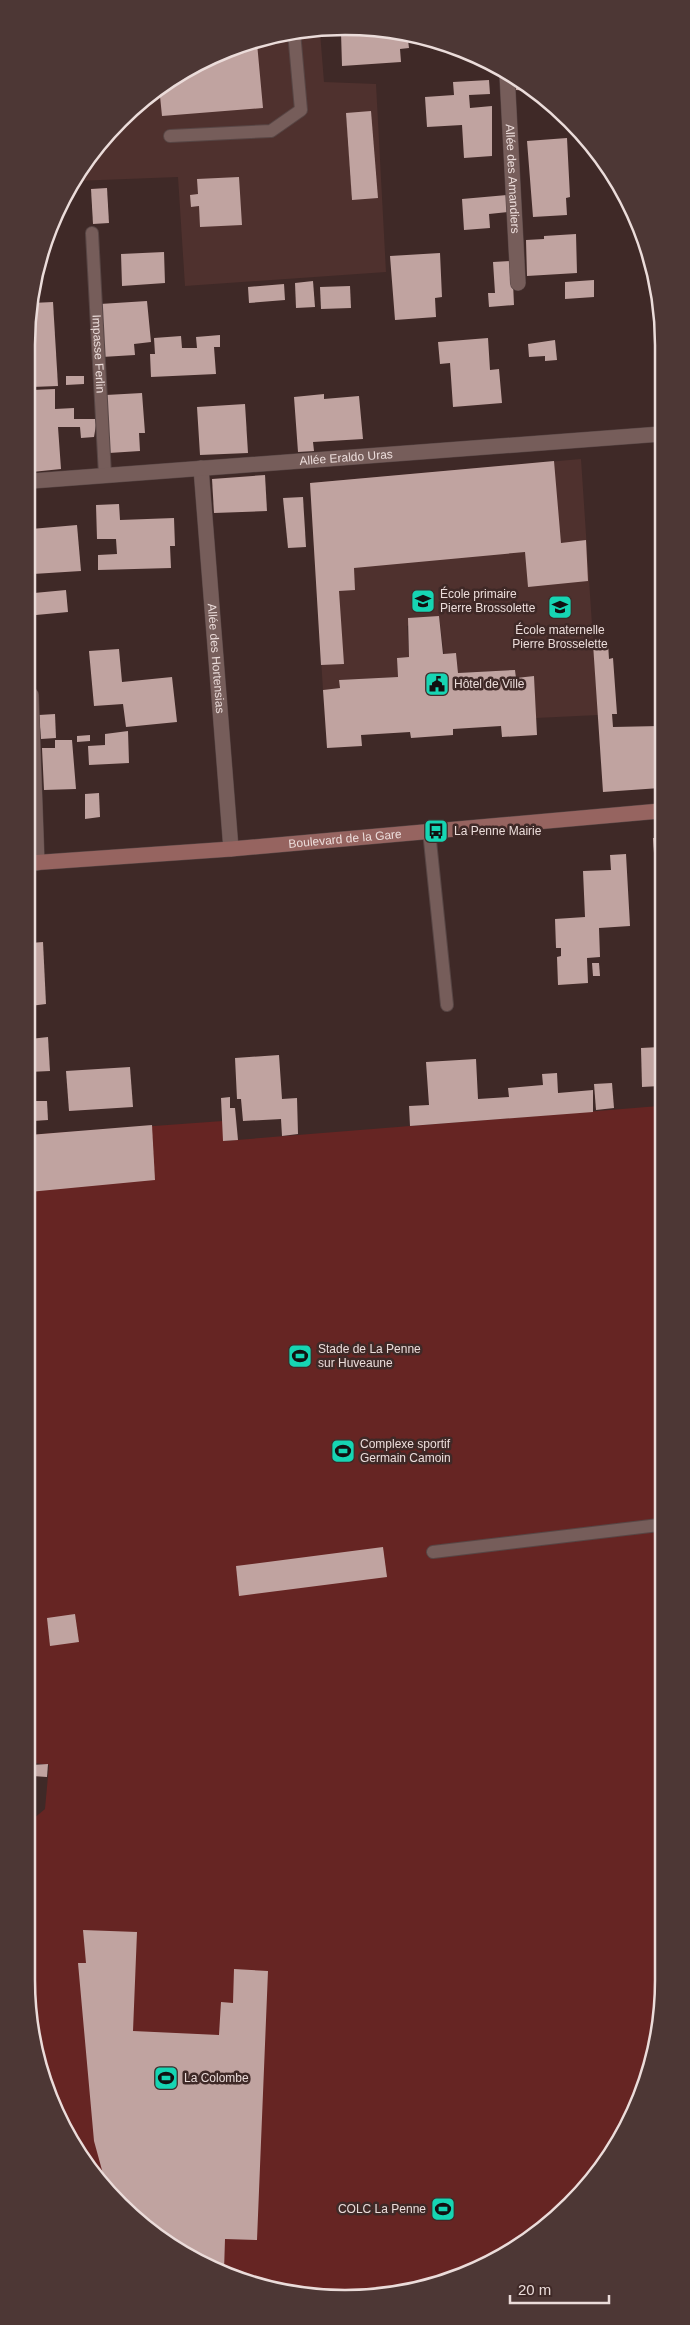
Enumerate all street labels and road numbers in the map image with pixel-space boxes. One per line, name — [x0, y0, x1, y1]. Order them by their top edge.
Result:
street label: Allée des Amandiers — [503, 124, 522, 234]
street label: Impasse Ferlin — [89, 314, 108, 394]
street label: Allée Eraldo Uras — [299, 447, 393, 468]
street label: Allée des Hortensias — [205, 603, 227, 714]
street label: Boulevard de la Gare — [288, 827, 403, 851]

